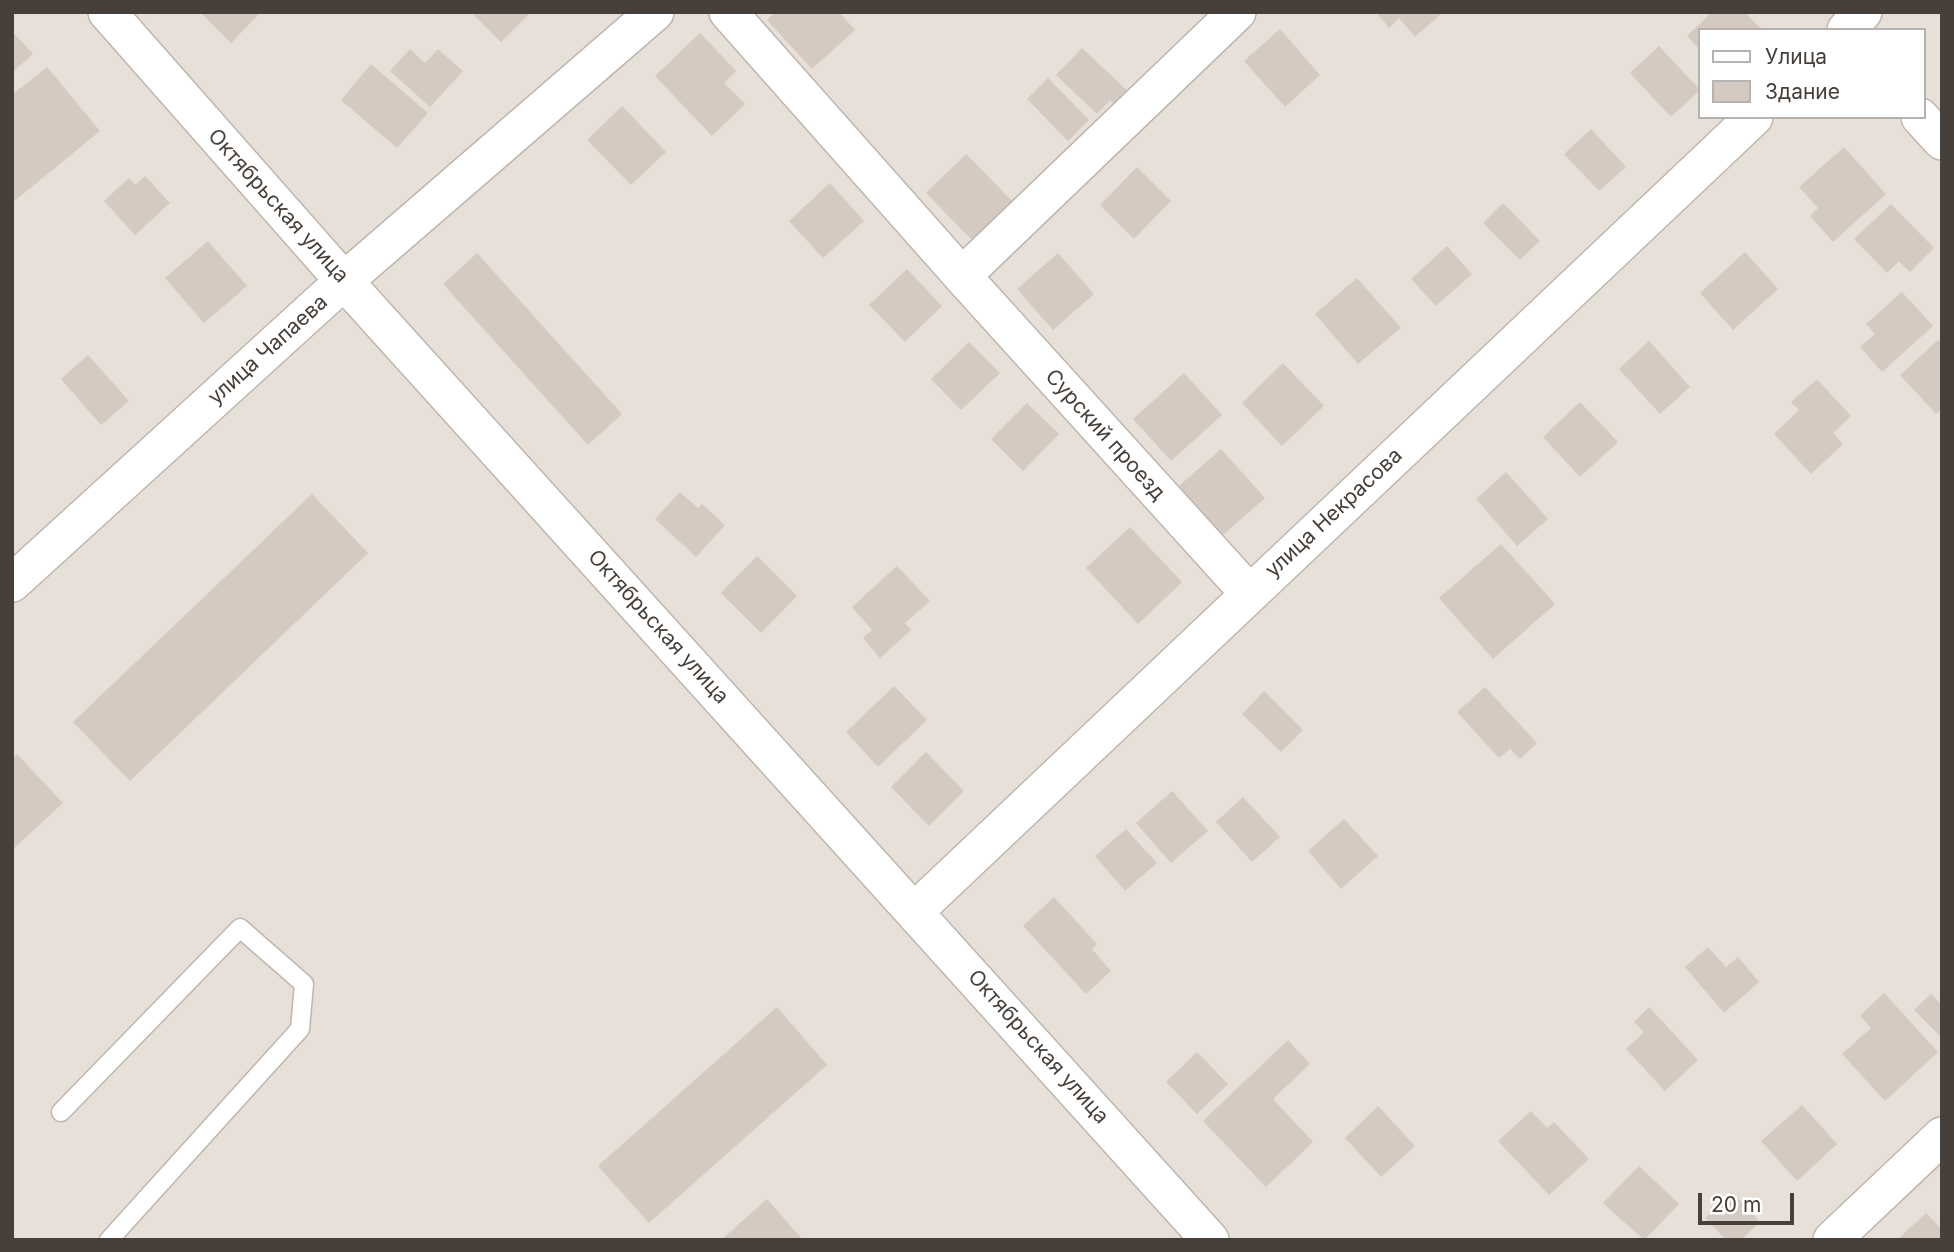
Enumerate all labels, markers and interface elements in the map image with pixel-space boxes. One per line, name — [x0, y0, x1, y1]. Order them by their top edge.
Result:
legend — [1699, 28, 1926, 119]
text: Улица — [1765, 44, 1827, 69]
text: Здание — [1765, 79, 1840, 104]
street label: Октябрьская улица — [202, 124, 354, 288]
street label: улица Чапаева — [203, 290, 333, 410]
street label: Сурский проезд — [1040, 364, 1170, 506]
street label: улица Некрасова — [1260, 443, 1408, 583]
street label: Октябрьская улица — [582, 545, 734, 709]
street label: Октябрьская улица — [962, 965, 1114, 1129]
scale bar — [1702, 1178, 1798, 1222]
text: 20 m — [1711, 1192, 1761, 1217]

